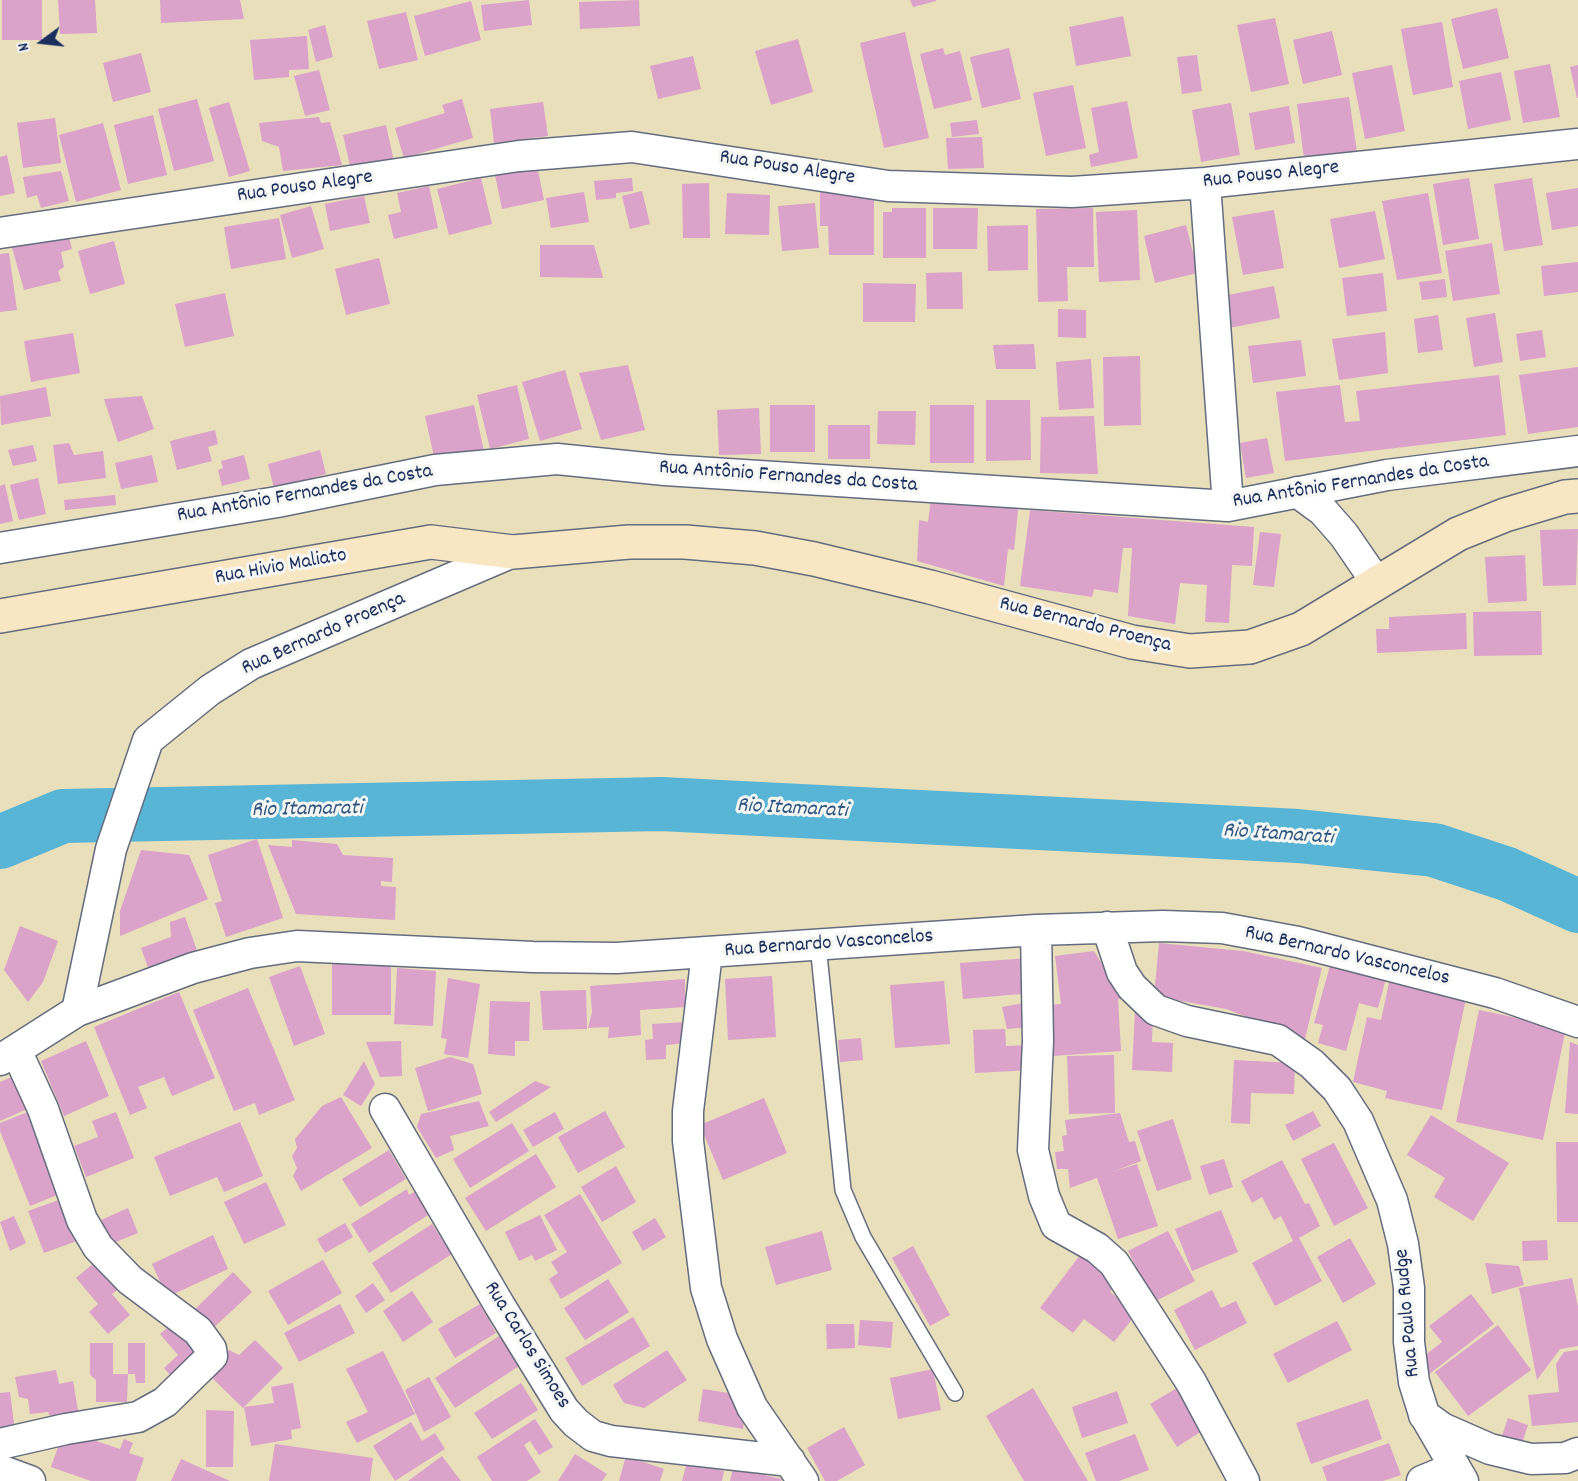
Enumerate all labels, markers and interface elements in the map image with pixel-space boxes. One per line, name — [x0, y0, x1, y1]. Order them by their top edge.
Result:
north arrow — [12, 12, 72, 72]
text: N — [12, 40, 36, 54]
street label: Rua Pouso Alegre — [717, 146, 857, 192]
street label: Rua Pouso Alegre — [1202, 156, 1340, 196]
street label: Rua Pouso Alegre — [236, 166, 374, 210]
street label: Rua Antônio Fernandes da Costa — [1231, 450, 1491, 516]
street label: Rua Antônio Fernandes da Costa — [658, 456, 918, 500]
street label: Rua Antônio Fernandes da Costa — [175, 460, 435, 530]
street label: Rua Hivio Maliato — [213, 544, 349, 592]
street label: Rua Bernardo Proença — [238, 588, 410, 682]
street label: Rua Bernardo Proença — [996, 592, 1174, 660]
water label: Rio Itamarati — [736, 794, 848, 826]
water label: Rio Itamarati — [251, 797, 363, 825]
water label: Rio Itamarati — [1222, 819, 1334, 853]
street label: Rua Bernardo Vasconcelos — [1242, 921, 1452, 993]
street label: Rua Bernardo Vasconcelos — [724, 925, 934, 965]
street label: Rua Paulo Rudge — [1391, 1248, 1427, 1378]
street label: Rua Carlos Simoes — [477, 1278, 575, 1414]

